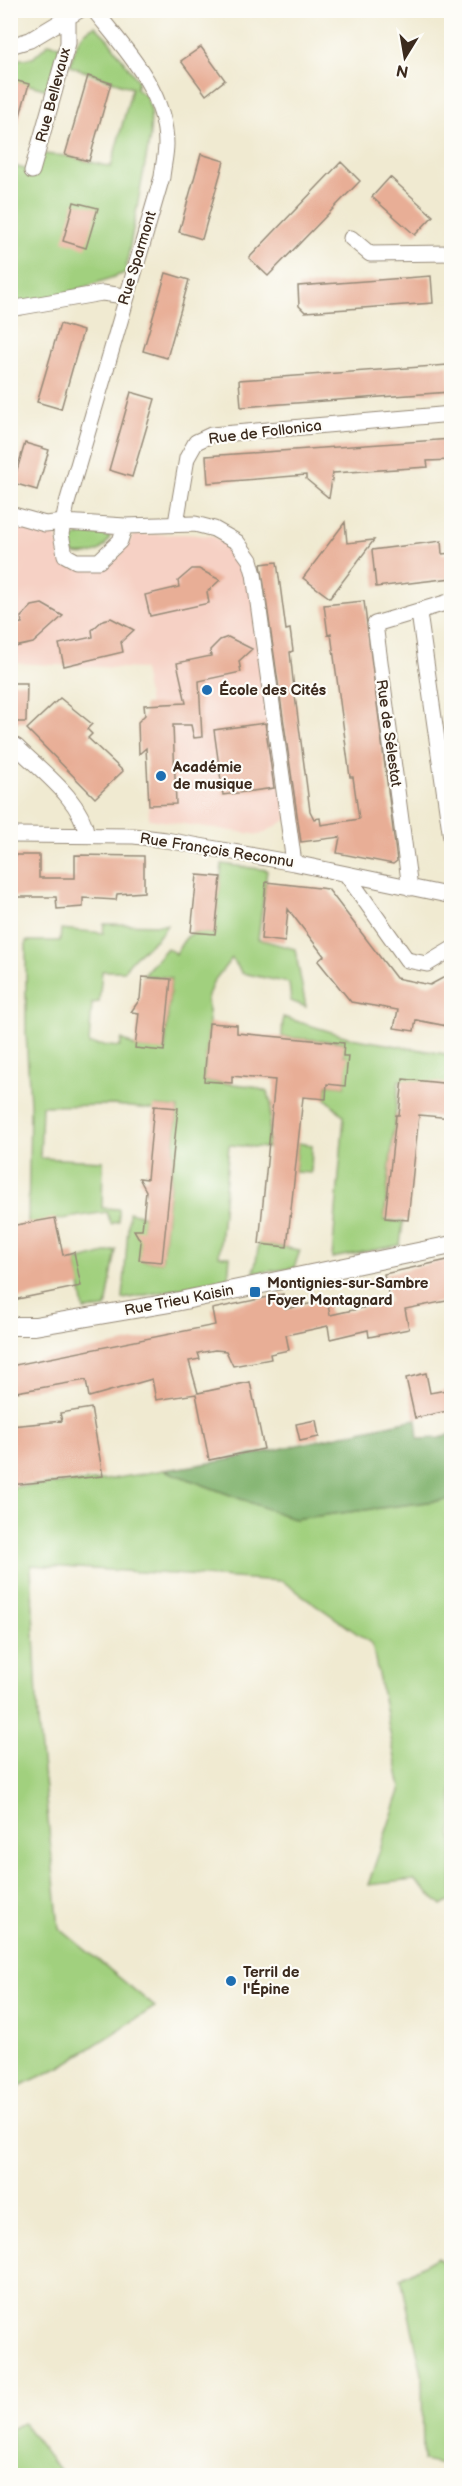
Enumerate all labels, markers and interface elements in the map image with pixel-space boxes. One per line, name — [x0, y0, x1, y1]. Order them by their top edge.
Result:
north arrow — [375, 27, 435, 87]
street label: Rue Bellevaux — [32, 46, 75, 145]
text: N — [395, 60, 410, 81]
street label: Rue Sparmont — [114, 208, 161, 307]
street label: Rue de Follonica — [207, 416, 323, 449]
street label: Rue de Sélestat — [372, 678, 405, 788]
place label: École des Cités — [219, 680, 326, 700]
marker: École des Cités — [200, 683, 214, 697]
place label: Académie de musique — [172, 758, 253, 794]
marker: Académie de musique — [154, 769, 168, 783]
street label: Rue François Reconnu — [139, 829, 295, 872]
place label: Montignies-sur-Sambre Foyer Montagnard — [267, 1274, 429, 1310]
street label: Rue Trieu Kaisin — [123, 1281, 235, 1320]
marker: Montignies-sur-Sambre Foyer Montagnard — [248, 1285, 262, 1299]
place label: Terril de l'Épine — [243, 1963, 300, 1999]
marker: Terril de l'Épine — [224, 1974, 238, 1988]

